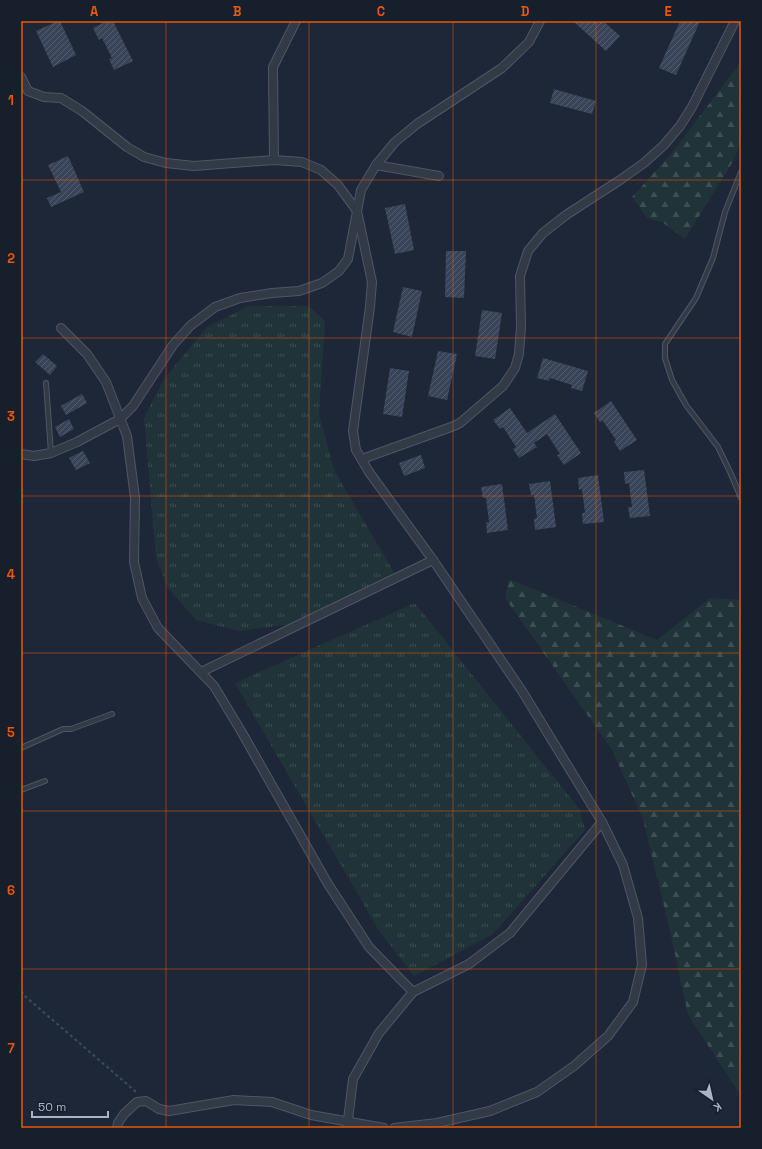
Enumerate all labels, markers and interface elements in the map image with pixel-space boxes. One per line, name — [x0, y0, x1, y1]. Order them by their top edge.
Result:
text: A — [90, 3, 99, 20]
text: B — [233, 3, 242, 20]
text: C — [377, 3, 385, 20]
text: D — [521, 3, 530, 20]
text: E — [664, 3, 672, 20]
text: 1 — [8, 92, 14, 109]
text: 2 — [7, 250, 15, 267]
text: 3 — [7, 408, 15, 425]
text: 4 — [7, 566, 15, 583]
text: 5 — [7, 724, 15, 741]
text: 6 — [7, 882, 15, 899]
text: 7 — [7, 1040, 15, 1057]
north arrow — [692, 1079, 732, 1119]
scale bar — [32, 1093, 108, 1119]
text: 50 m — [38, 1099, 66, 1115]
text: K — [711, 1100, 724, 1115]

